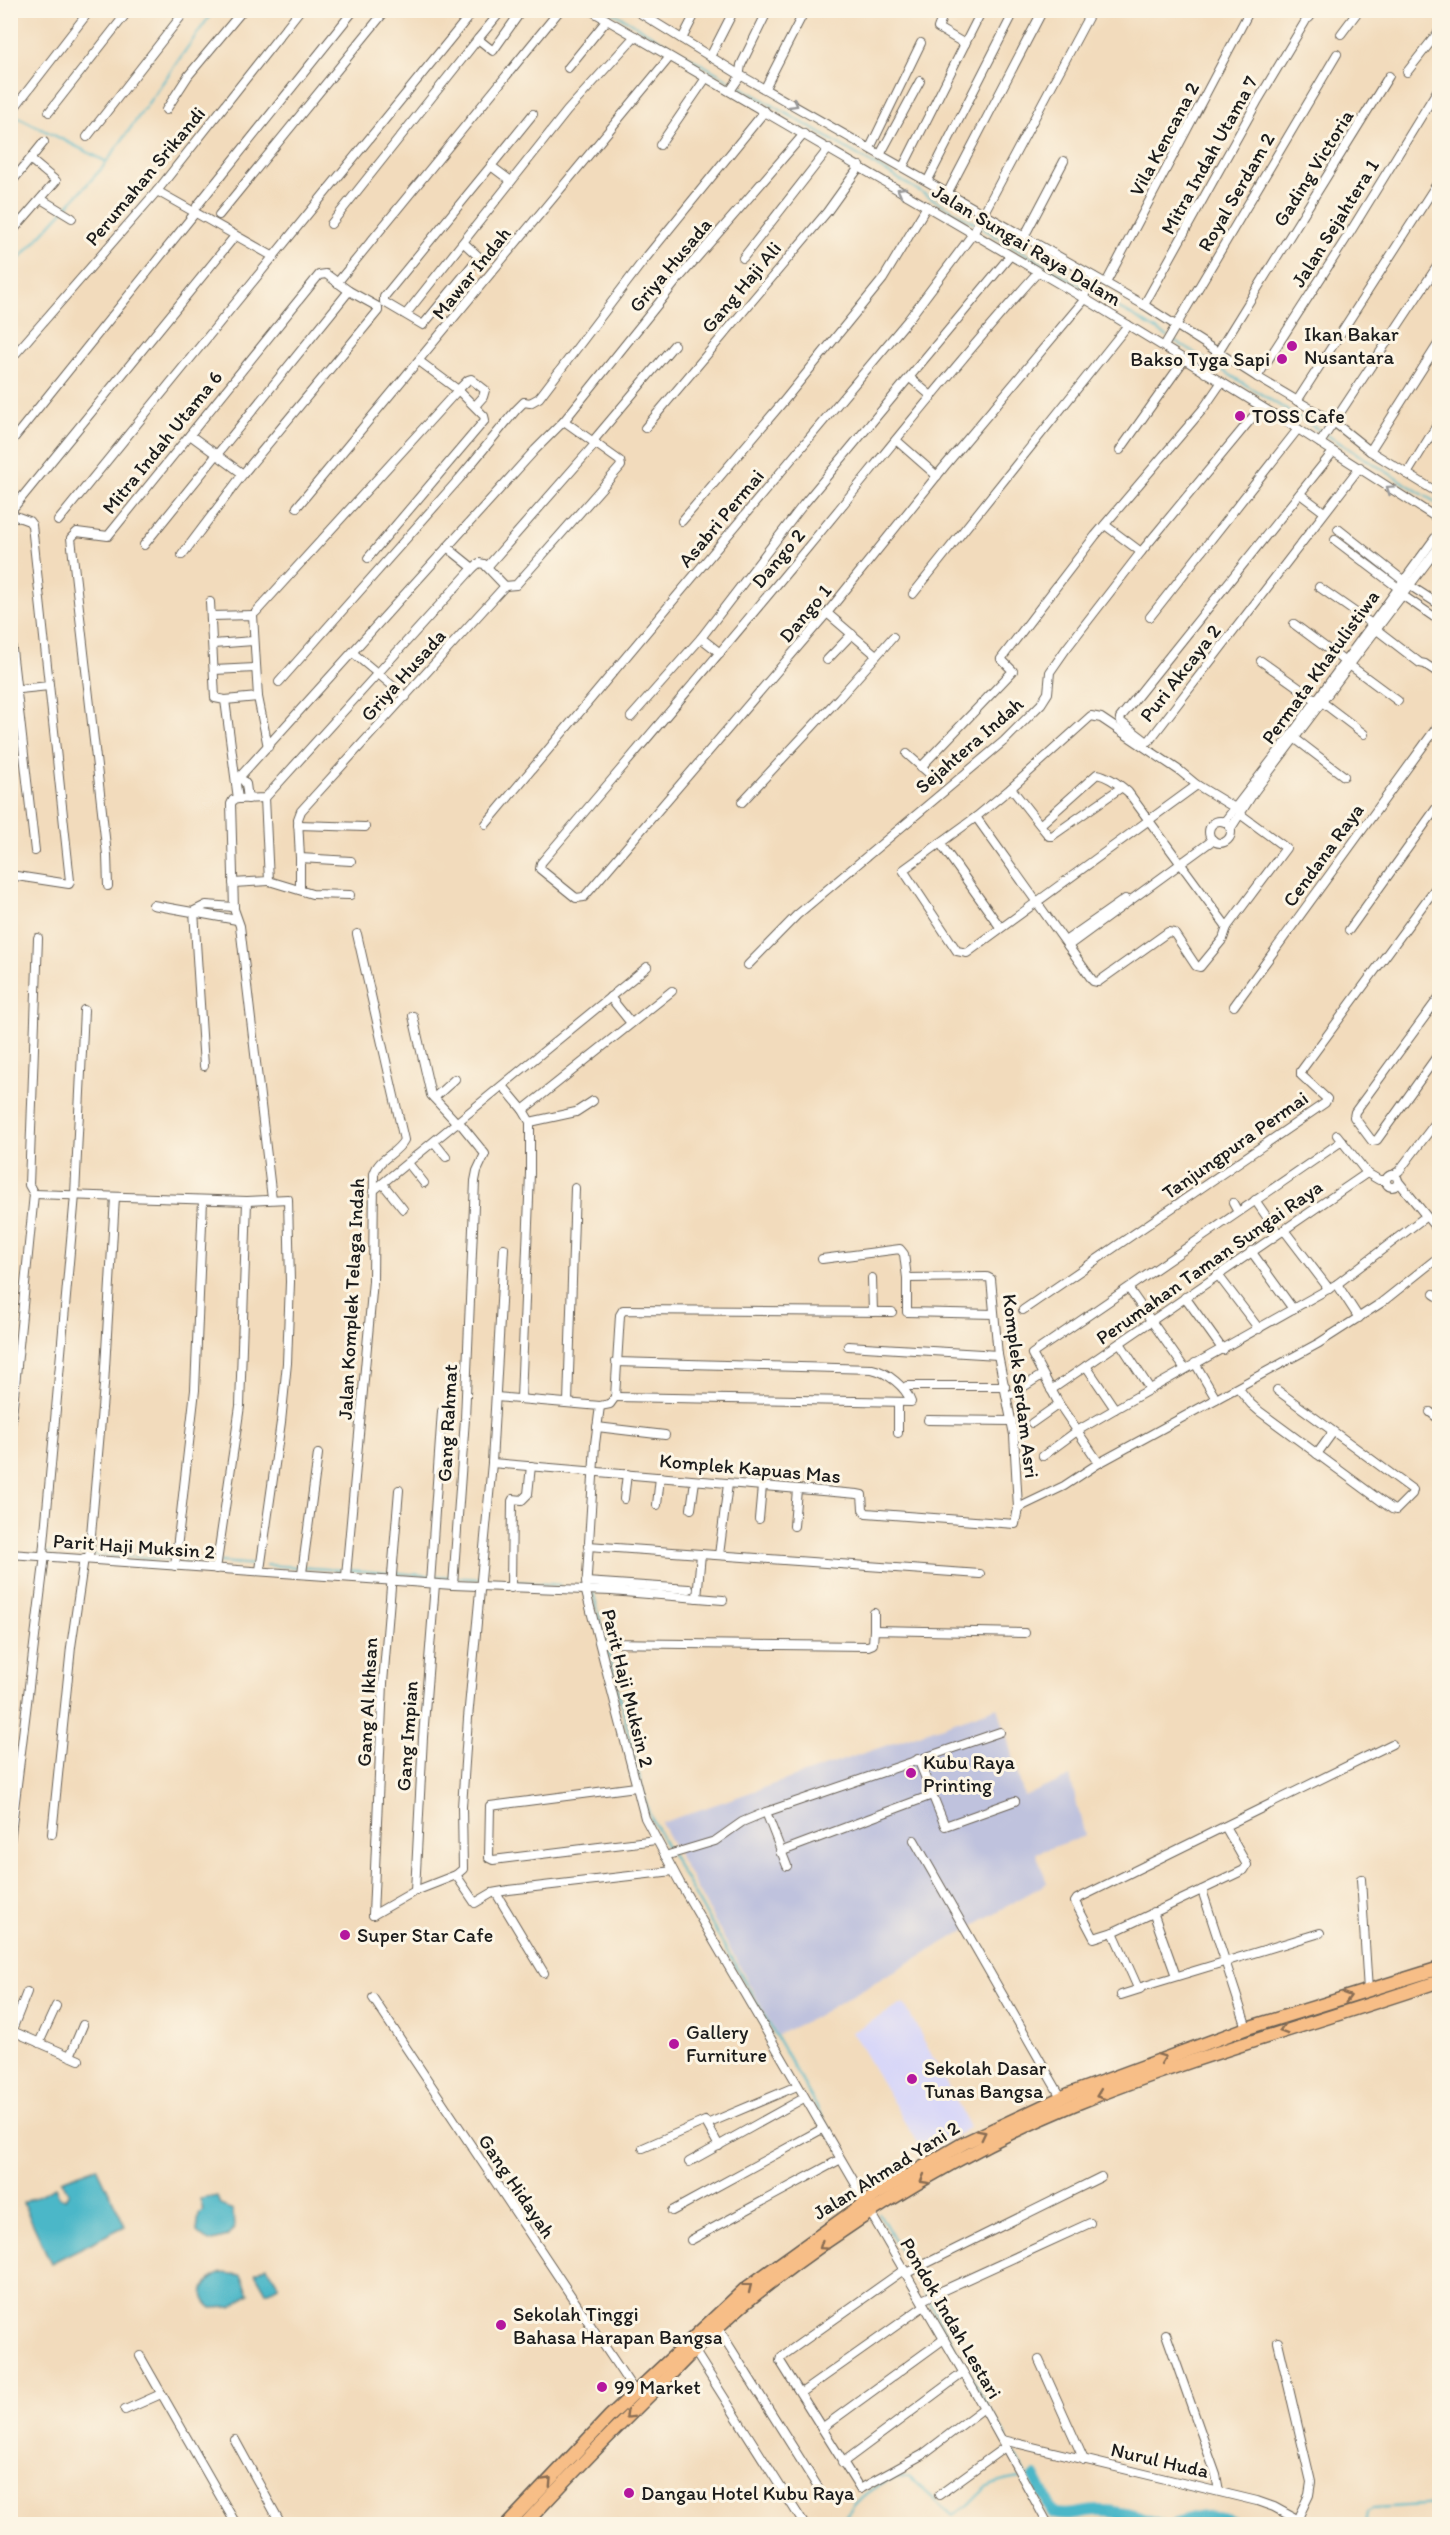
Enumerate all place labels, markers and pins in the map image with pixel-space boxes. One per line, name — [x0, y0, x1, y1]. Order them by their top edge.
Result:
place label: Ikan Bakar Nusantara — [1304, 322, 1399, 369]
marker: Ikan Bakar Nusantara — [1285, 339, 1299, 353]
place label: Bakso Tyga Sapi — [1130, 347, 1270, 371]
marker: Bakso Tyga Sapi — [1275, 352, 1289, 366]
place label: TOSS Cafe — [1252, 404, 1345, 428]
marker: TOSS Cafe — [1233, 409, 1247, 423]
place label: Kubu Raya Printing — [923, 1750, 1016, 1797]
marker: Kubu Raya Printing — [904, 1766, 918, 1780]
place label: Super Star Cafe — [357, 1923, 493, 1947]
marker: Super Star Cafe — [338, 1928, 352, 1942]
place label: Gallery Furniture — [686, 2020, 767, 2067]
marker: Gallery Furniture — [667, 2037, 681, 2051]
place label: Sekolah Dasar Tunas Bangsa — [924, 2056, 1047, 2103]
marker: Sekolah Dasar Tunas Bangsa — [905, 2072, 919, 2086]
place label: Sekolah Tinggi Bahasa Harapan Bangsa — [513, 2302, 723, 2349]
marker: Sekolah Tinggi Bahasa Harapan Bangsa — [494, 2318, 508, 2332]
place label: 99 Market — [614, 2375, 701, 2399]
marker: 99 Market — [595, 2380, 609, 2394]
place label: Dangau Hotel Kubu Raya — [641, 2481, 855, 2505]
marker: Dangau Hotel Kubu Raya — [622, 2486, 636, 2500]

